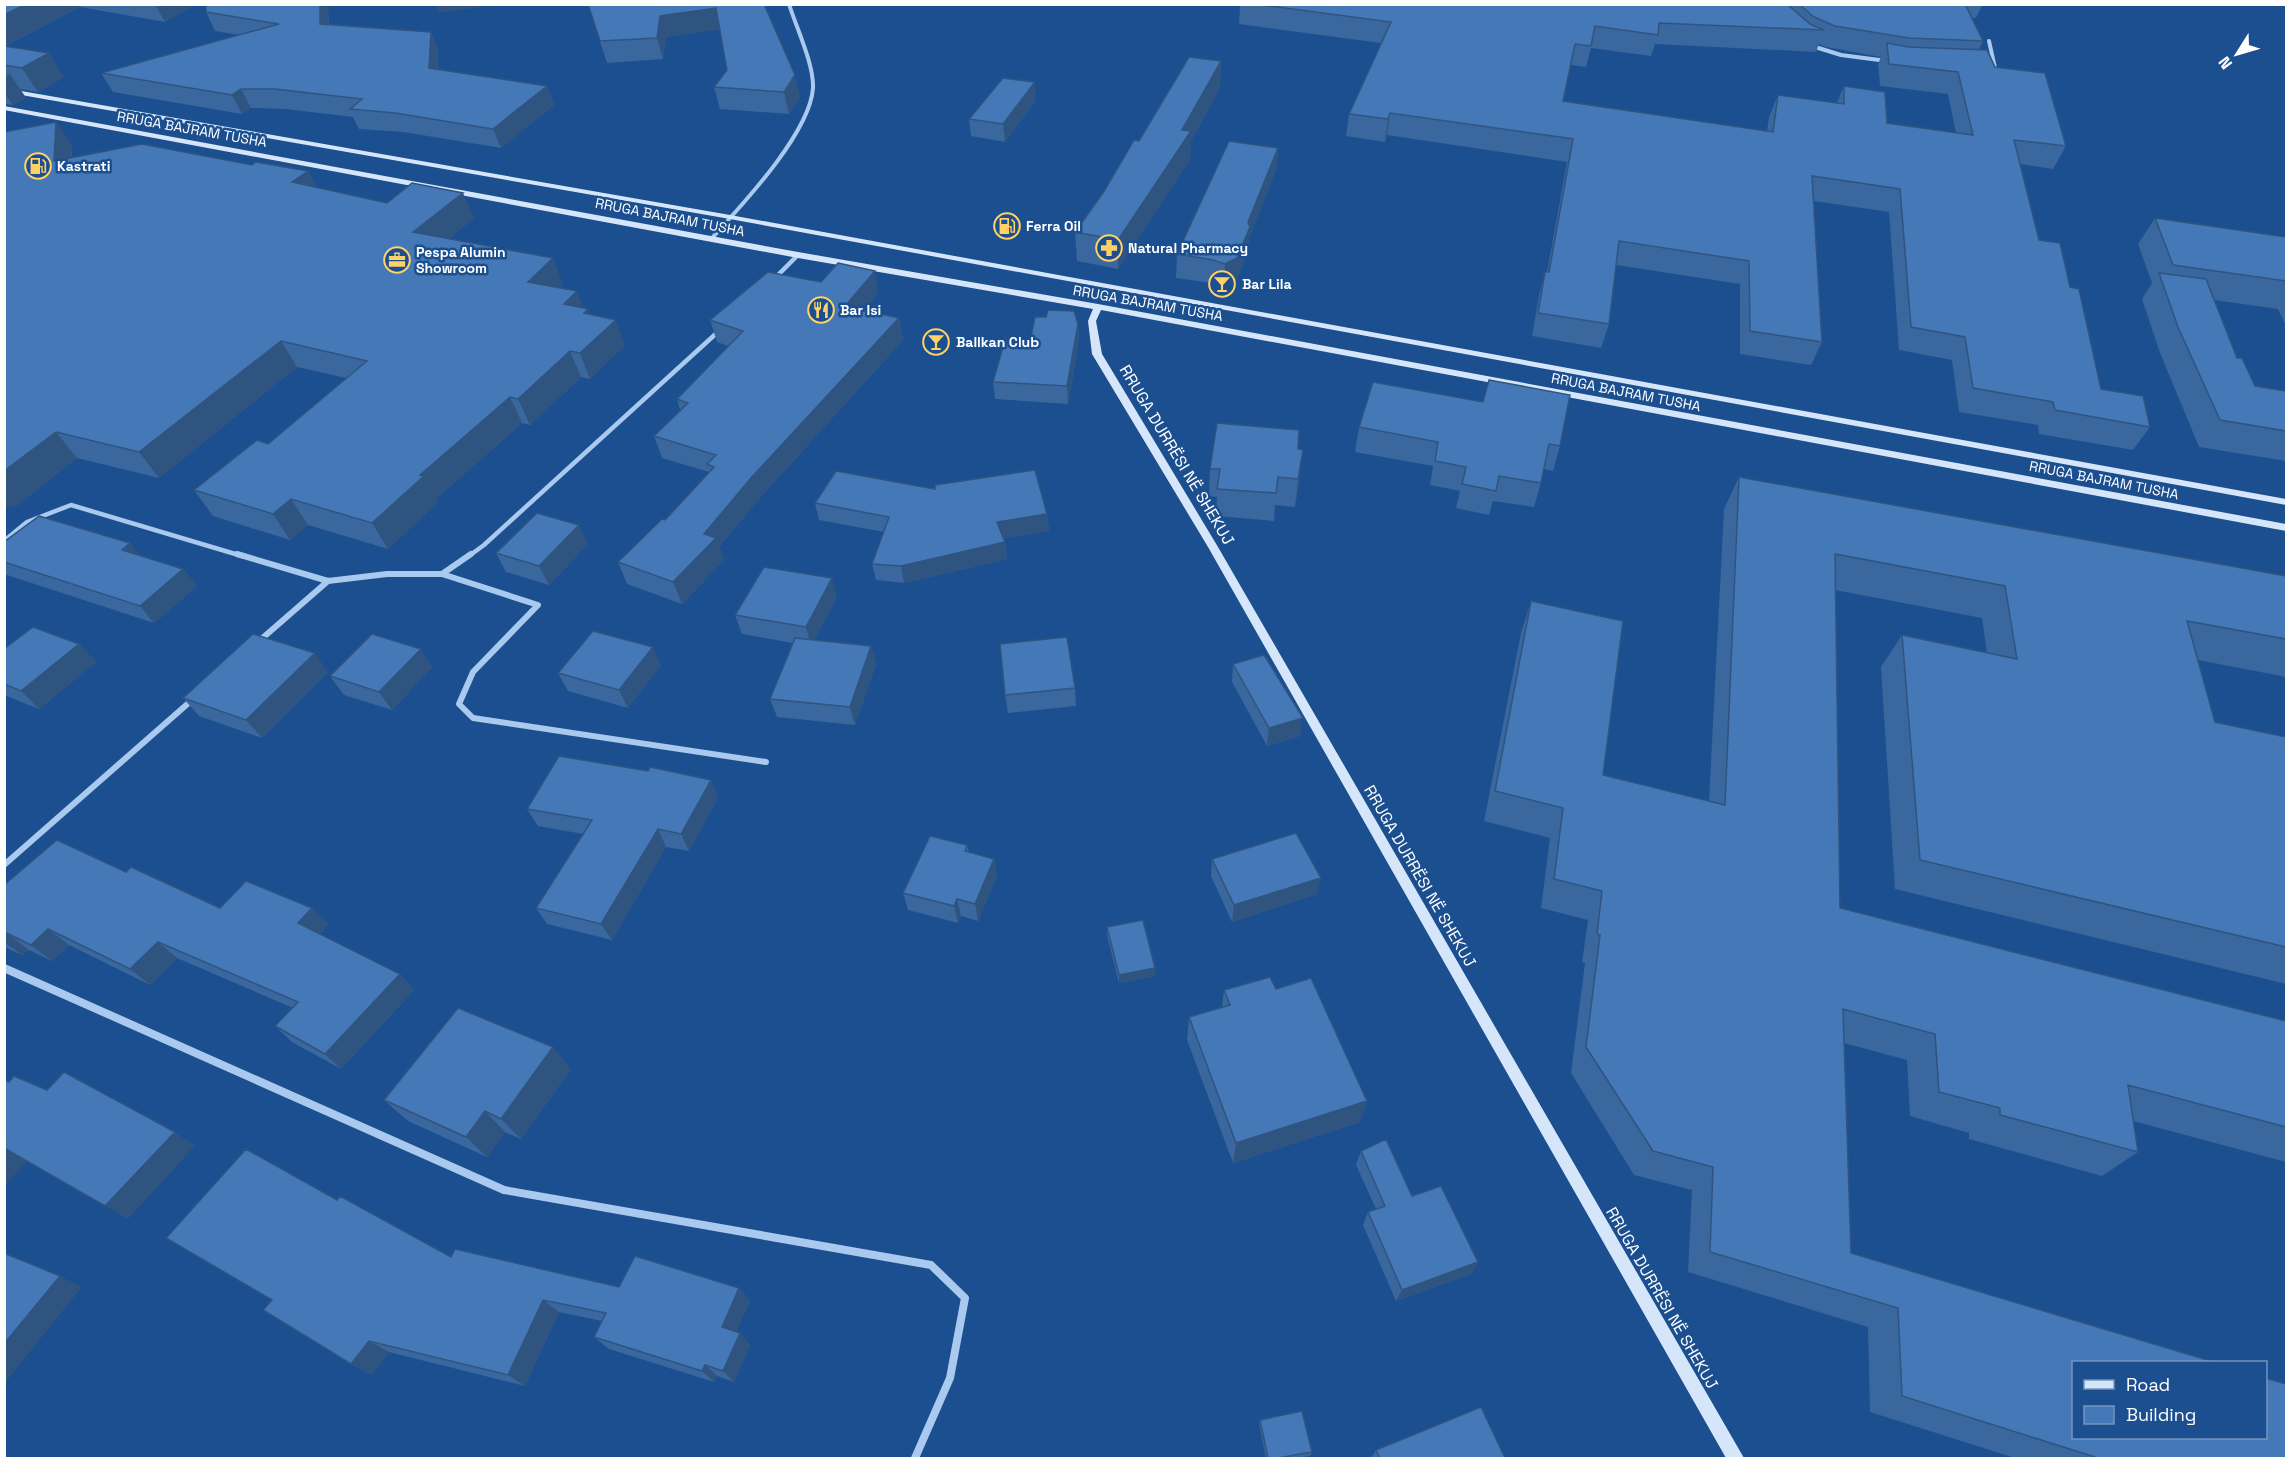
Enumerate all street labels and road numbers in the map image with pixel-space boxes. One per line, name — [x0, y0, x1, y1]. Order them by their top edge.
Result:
street label: RRUGA BAJRAM TUSHA — [116, 107, 269, 151]
street label: RRUGA BAJRAM TUSHA — [594, 194, 746, 240]
street label: RRUGA BAJRAM TUSHA — [1072, 281, 1225, 325]
street label: RRUGA DURRËSI NË SHEKUJ — [1115, 361, 1239, 549]
street label: RRUGA BAJRAM TUSHA — [1550, 369, 1702, 415]
street label: RRUGA BAJRAM TUSHA — [2028, 457, 2180, 503]
street label: RRUGA DURRËSI NË SHEKUJ — [1359, 781, 1481, 971]
street label: RRUGA DURRËSI NË SHEKUJ — [1601, 1203, 1723, 1393]

